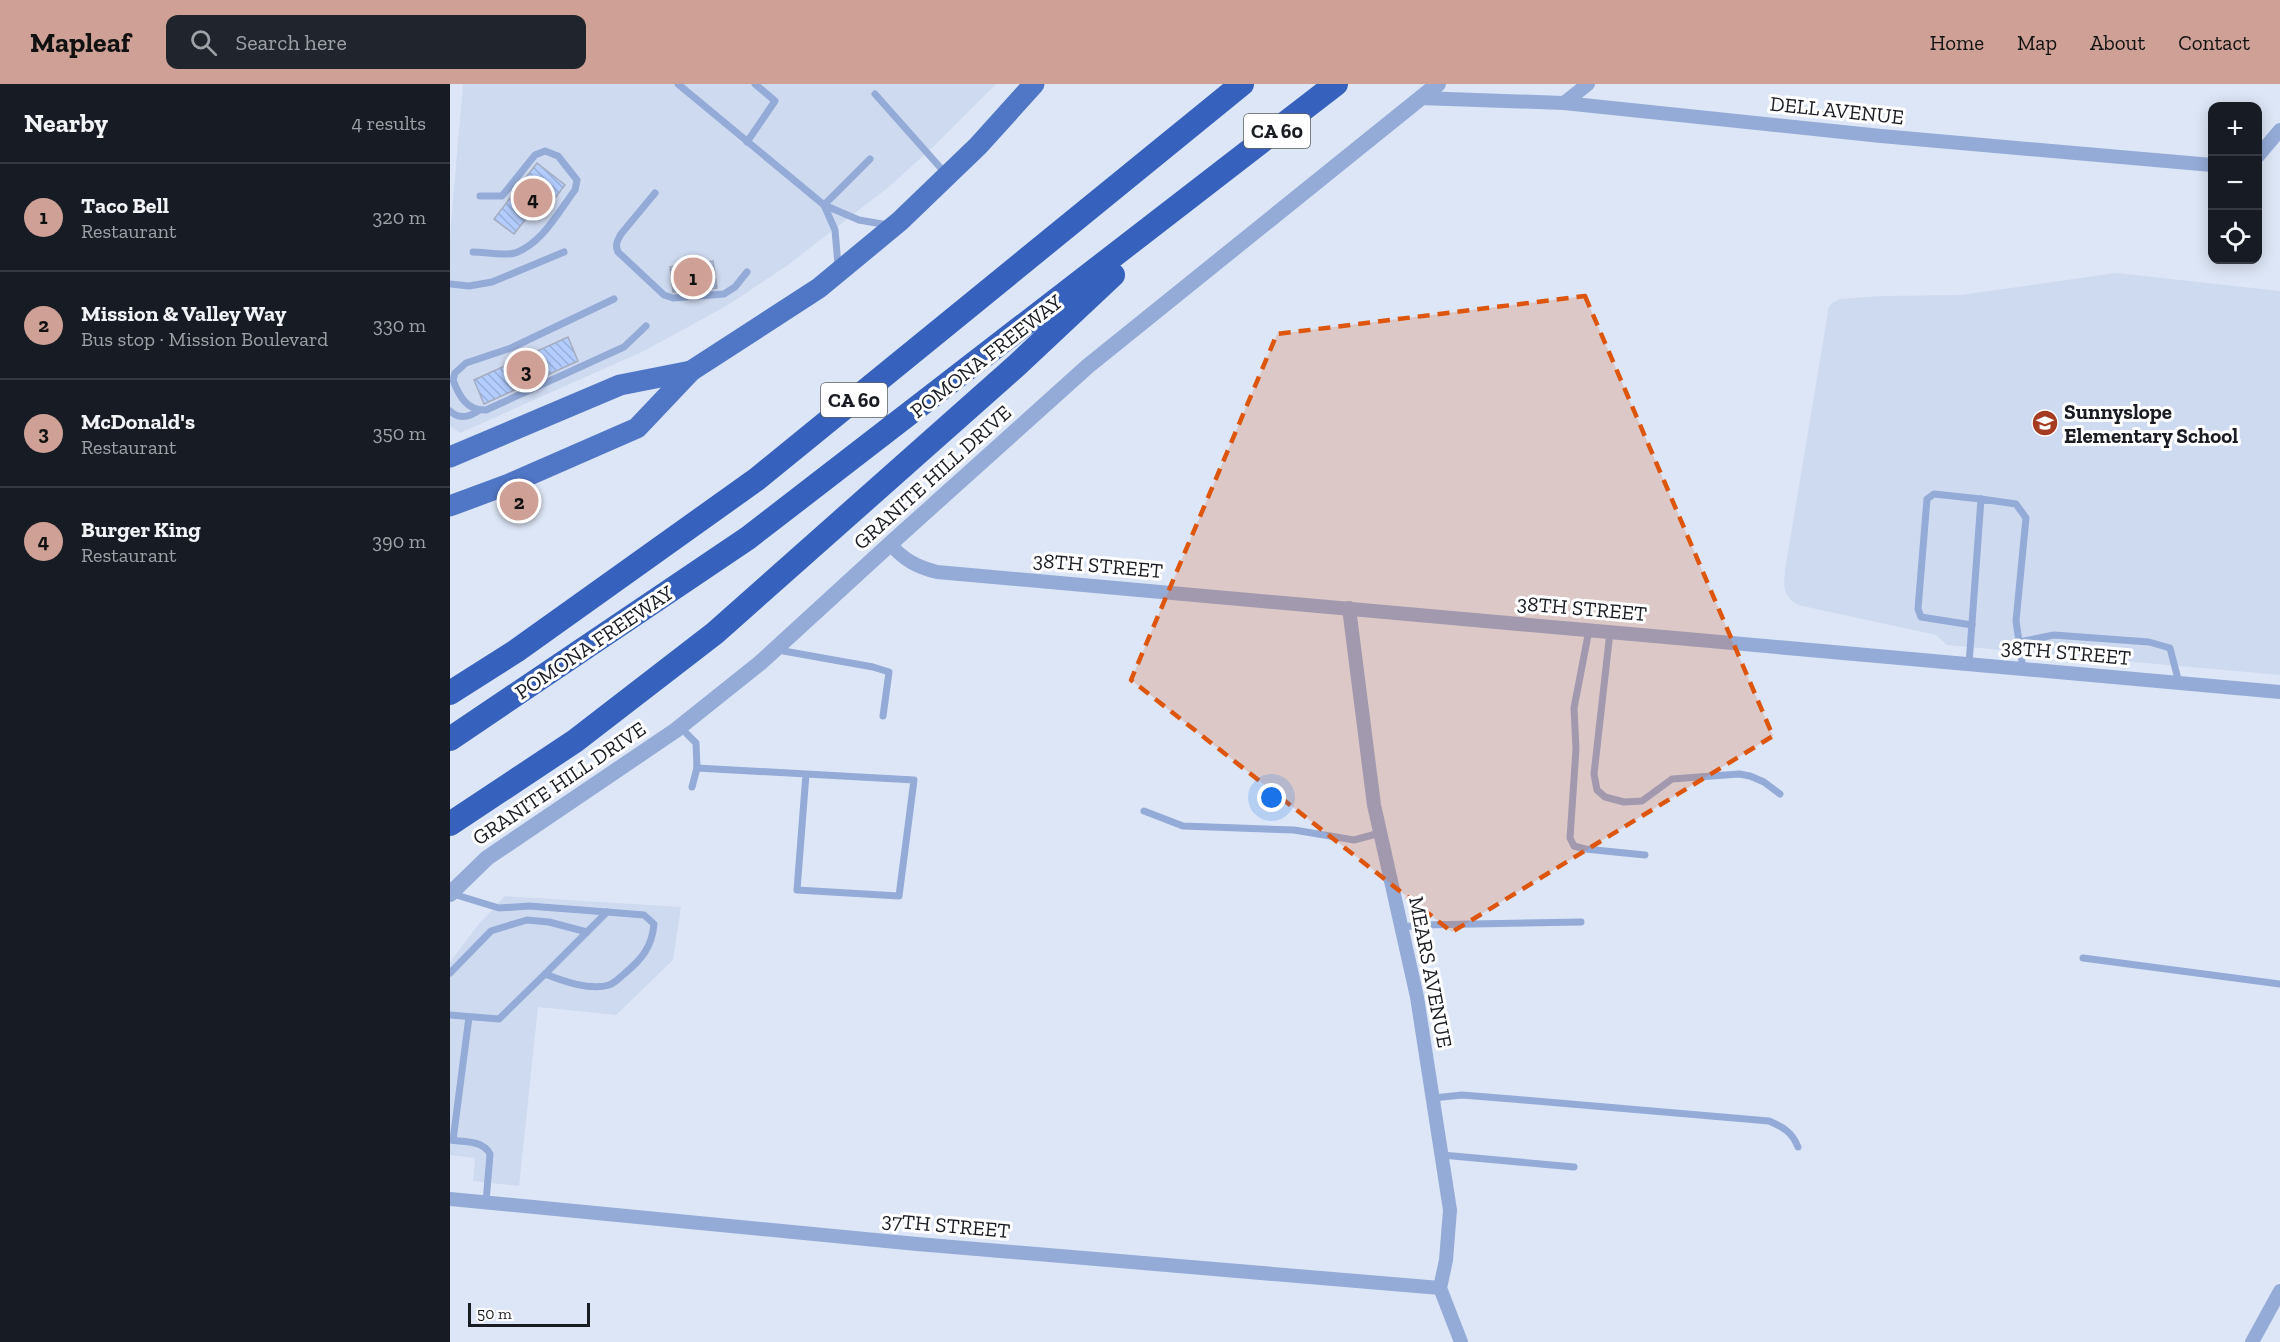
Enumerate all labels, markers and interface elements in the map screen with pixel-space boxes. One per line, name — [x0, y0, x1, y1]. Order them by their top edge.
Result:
search box — [166, 15, 586, 69]
text: Mapleaf — [30, 26, 130, 59]
icon: search — [187, 26, 220, 59]
text: Search here — [235, 29, 347, 56]
text: Home — [1930, 30, 1984, 55]
text: Map — [2017, 30, 2057, 55]
text: About — [2090, 30, 2145, 55]
text: Contact — [2178, 30, 2250, 55]
street label: DELL AVENUE — [1769, 91, 1905, 129]
map controls — [2208, 102, 2262, 264]
button: + — [2208, 102, 2262, 156]
text: Nearby — [24, 107, 108, 139]
text: 4 results — [351, 111, 426, 135]
road number: CA 60 — [1244, 114, 1310, 148]
button: − — [2208, 156, 2262, 210]
pin: 4 — [514, 176, 553, 220]
text: Taco Bell — [81, 192, 169, 219]
text: 1 — [39, 205, 48, 229]
text: 320 m — [373, 205, 426, 229]
button: locate — [2208, 210, 2262, 264]
text: Restaurant — [81, 219, 177, 243]
pin: 1 — [674, 254, 712, 300]
street label: POMONA FREEWAY — [905, 289, 1067, 423]
text: Mission & Valley Way — [81, 300, 286, 327]
text: 2 — [38, 313, 49, 337]
text: 330 m — [373, 313, 426, 337]
text: Bus stop · Mission Boulevard — [81, 327, 328, 351]
pin: 3 — [506, 348, 546, 392]
road number: CA 60 — [821, 383, 887, 417]
place label: Sunnyslope Elementary School — [2064, 399, 2238, 448]
street label: GRANITE HILL DRIVE — [848, 400, 1016, 554]
text: McDonald's — [81, 408, 195, 435]
school or university icon: Sunnyslope Elementary School — [2030, 408, 2060, 438]
text: 3 — [38, 421, 49, 445]
text: 350 m — [373, 421, 426, 445]
text: Restaurant — [81, 435, 177, 459]
pin: 2 — [500, 478, 538, 524]
text: Burger King — [81, 516, 201, 543]
text: 4 — [38, 529, 49, 553]
text: 390 m — [372, 529, 426, 553]
text: Restaurant — [81, 543, 177, 567]
street label: 38TH STREET — [1032, 547, 1164, 583]
street label: POMONA FREEWAY — [510, 580, 678, 704]
street label: 38TH STREET — [1516, 590, 1648, 626]
street label: 38TH STREET — [2000, 634, 2132, 670]
street label: GRANITE HILL DRIVE — [468, 716, 650, 850]
your location — [1257, 783, 1286, 812]
street label: MEARS AVENUE — [1404, 894, 1458, 1050]
street label: 37TH STREET — [881, 1207, 1011, 1243]
scale bar — [468, 1300, 590, 1328]
text: 50 m — [477, 1304, 512, 1323]

